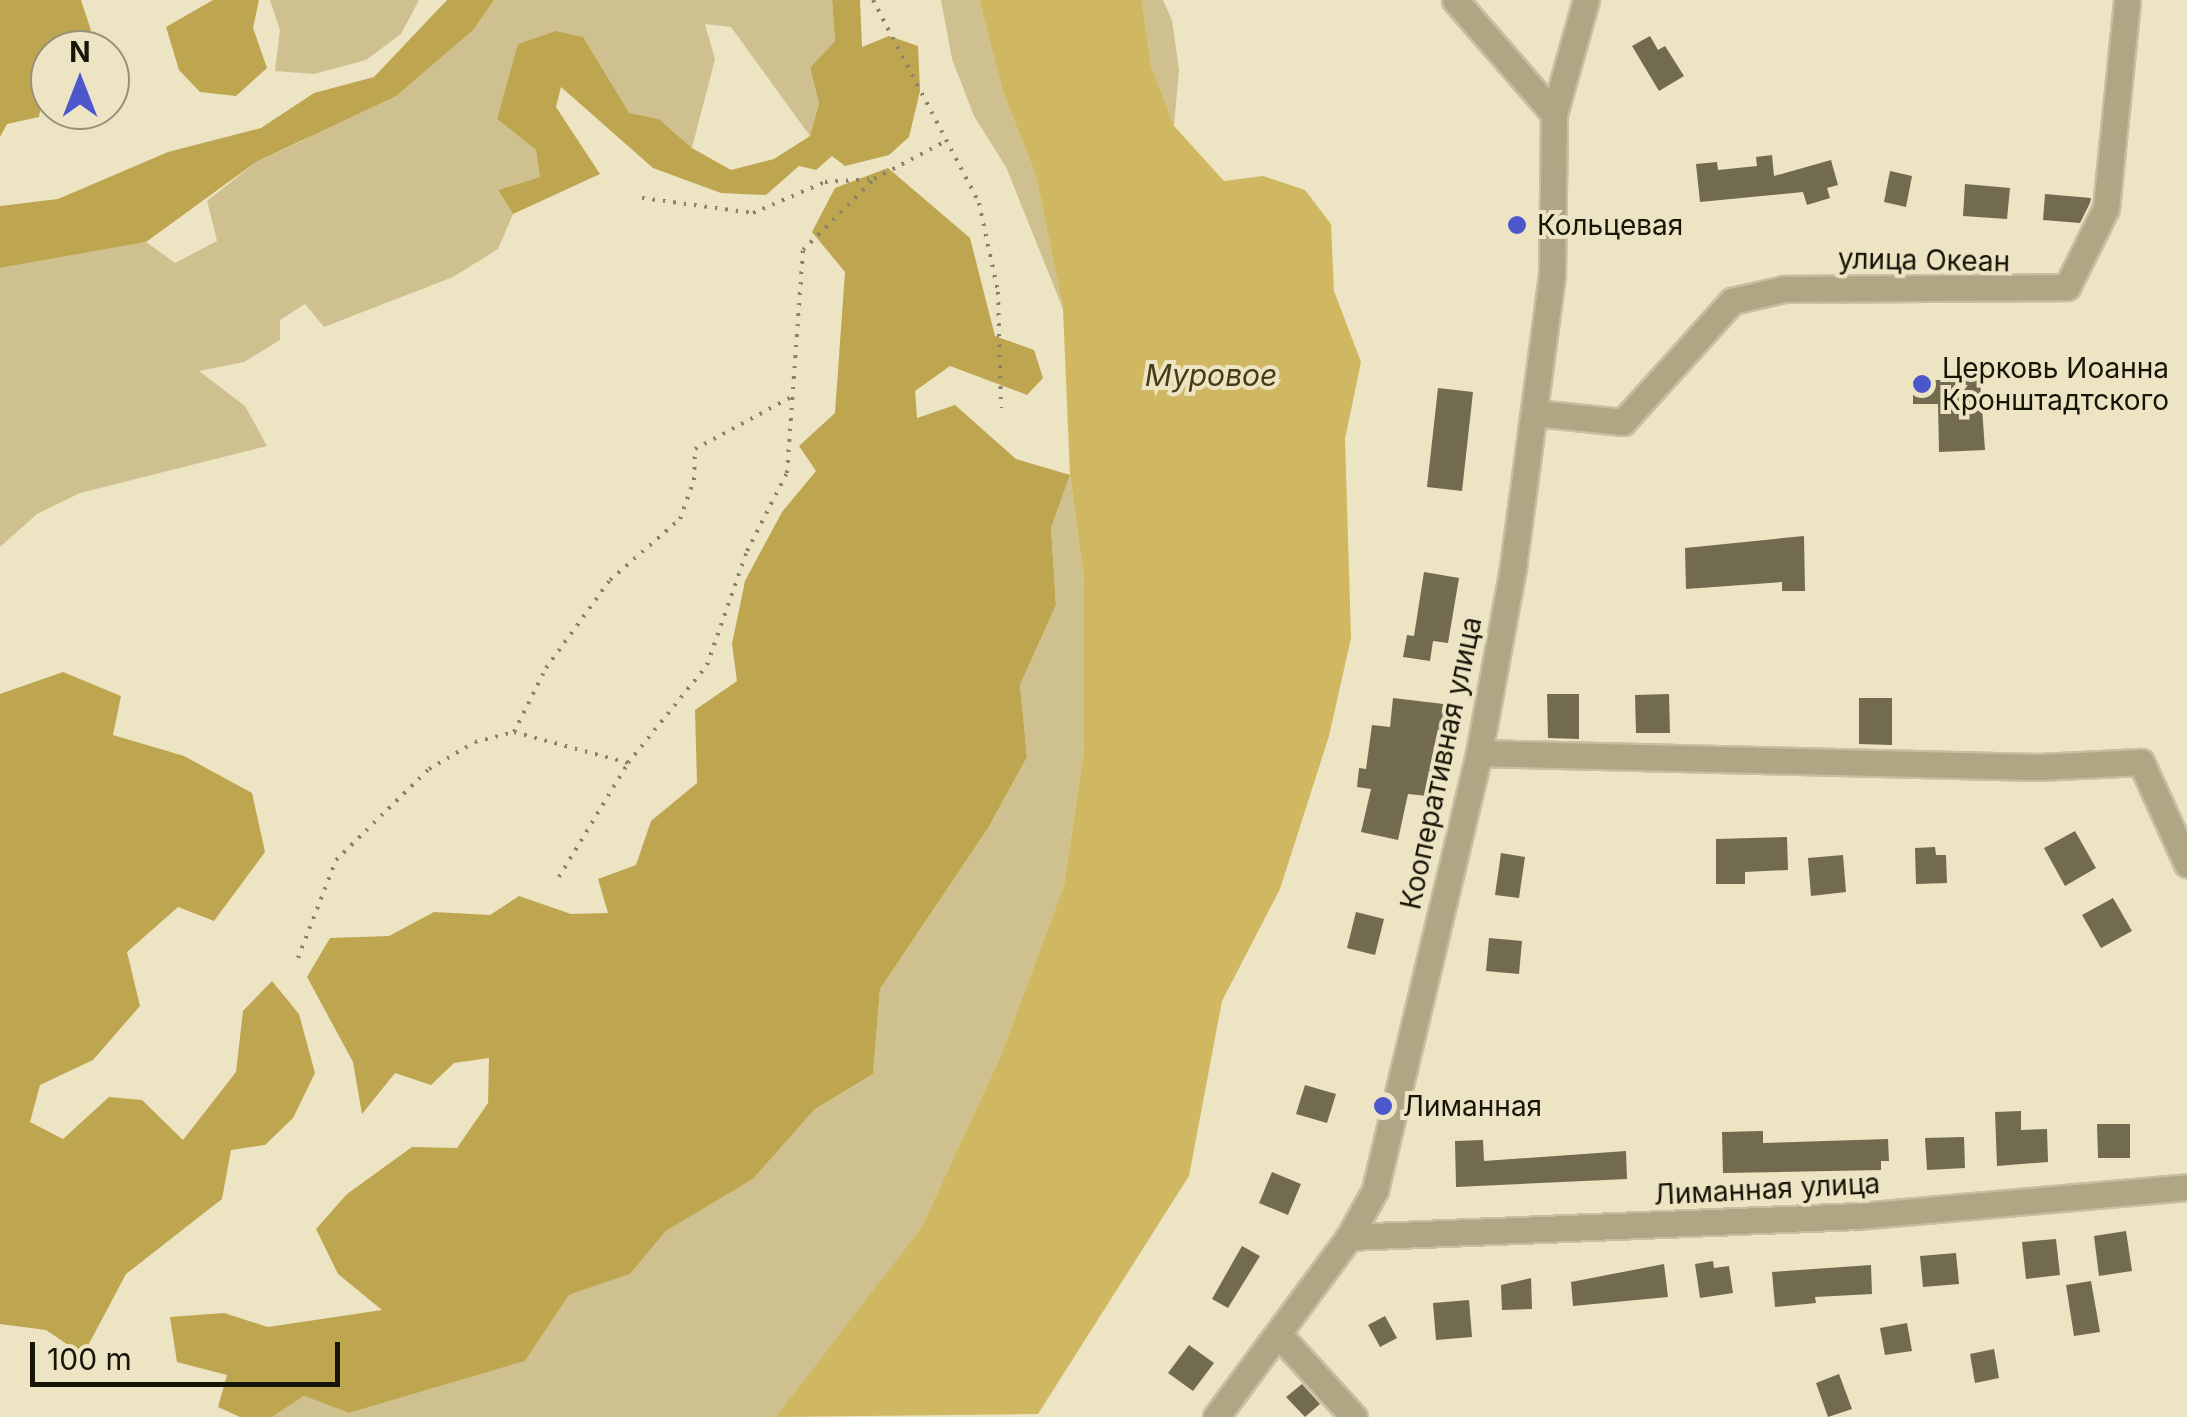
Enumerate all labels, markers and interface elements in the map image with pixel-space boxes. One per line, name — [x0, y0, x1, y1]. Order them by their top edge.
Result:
north arrow — [30, 30, 130, 130]
text: N — [69, 35, 91, 69]
place label: Кольцевая — [1537, 208, 1683, 242]
marker: Кольцевая — [1506, 214, 1528, 236]
street label: улица Океан — [1838, 242, 2010, 278]
place label: Церковь Иоанна Кронштадтского — [1942, 351, 2169, 417]
water label: Муровое — [1145, 357, 1277, 393]
marker: Церковь Иоанна Кронштадтского — [1911, 373, 1933, 395]
street label: Кооперативная улица — [1394, 614, 1488, 912]
place label: Лиманная — [1403, 1089, 1542, 1123]
marker: Лиманная — [1372, 1095, 1394, 1117]
street label: Лиманная улица — [1653, 1166, 1881, 1212]
scale bar — [35, 1322, 345, 1384]
text: 100 m — [47, 1341, 132, 1377]

